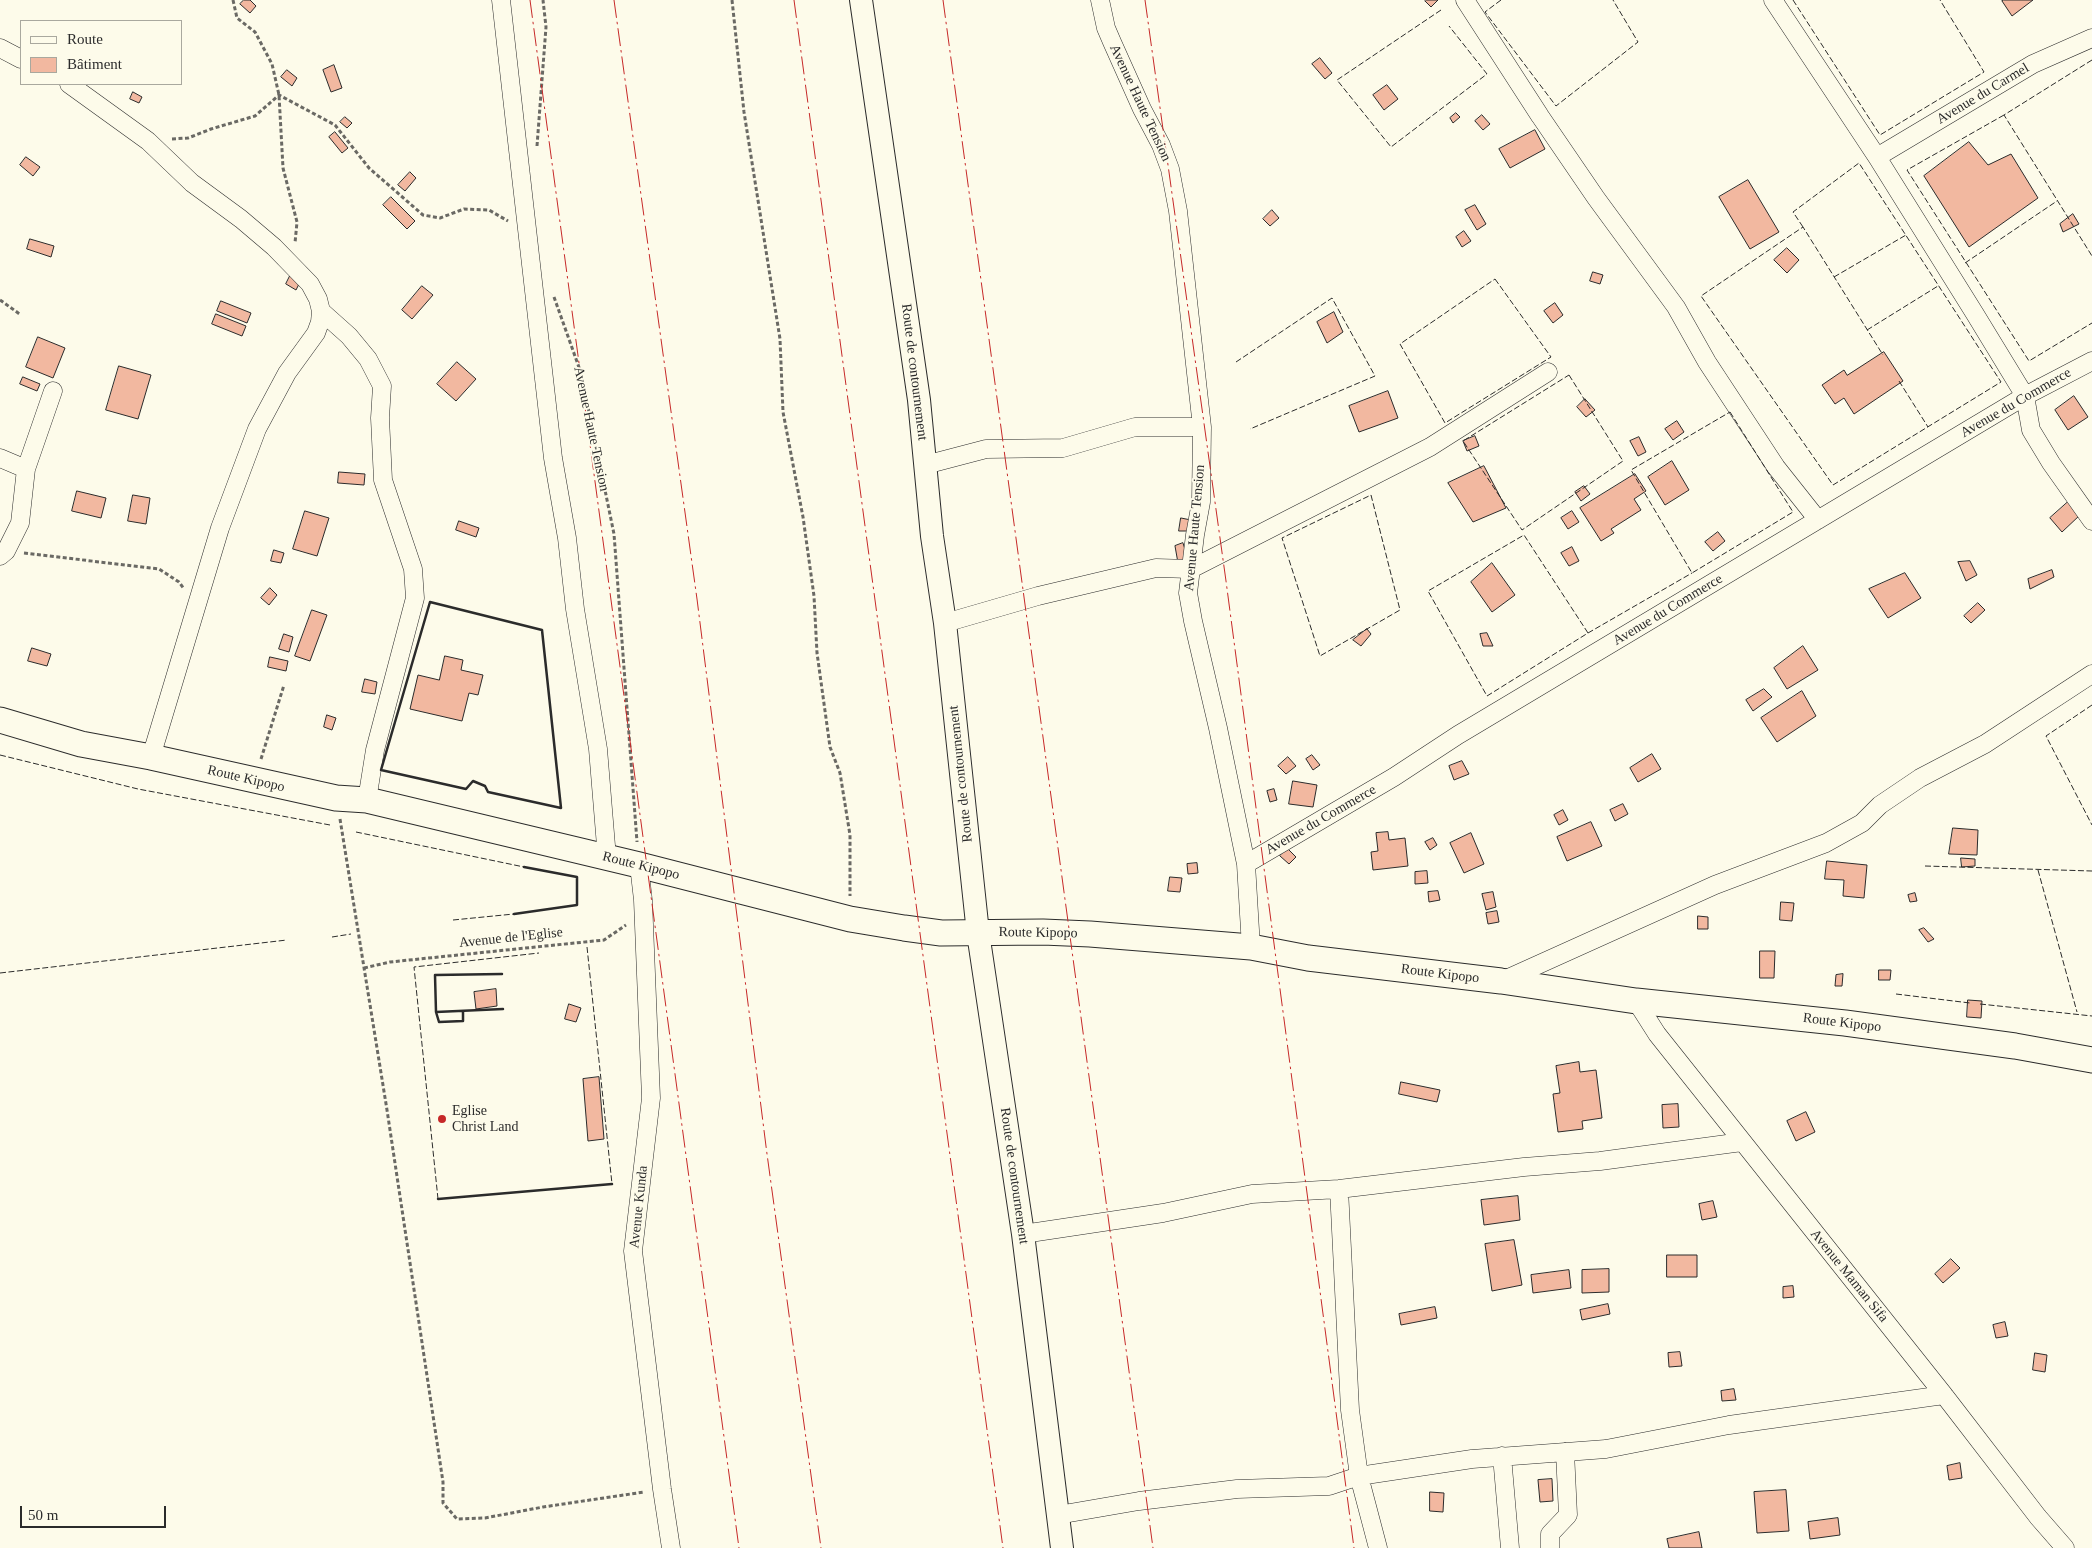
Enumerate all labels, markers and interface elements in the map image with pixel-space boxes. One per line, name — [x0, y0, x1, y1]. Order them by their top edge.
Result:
legend — [20, 20, 182, 85]
text: Route — [67, 31, 103, 47]
street label: Avenue Haute Tension — [1106, 42, 1174, 164]
text: Bâtiment — [67, 56, 122, 72]
street label: Avenue du Carmel — [1934, 60, 2032, 128]
street label: Route de contournement — [897, 303, 931, 441]
street label: Avenue du Commerce — [1958, 364, 2074, 442]
street label: Avenue Haute Tension — [570, 365, 612, 493]
street label: Avenue Haute Tension — [1181, 464, 1209, 592]
street label: Avenue du Commerce — [1610, 571, 1726, 649]
street label: Route de contournement — [945, 705, 977, 843]
street label: Route Kipopo — [206, 762, 286, 796]
street label: Avenue du Commerce — [1263, 781, 1379, 859]
street label: Route Kipopo — [601, 848, 681, 884]
street label: Avenue de l'Eglise — [458, 924, 564, 952]
street label: Route Kipopo — [998, 924, 1078, 942]
street label: Route Kipopo — [1400, 961, 1480, 987]
street label: Route Kipopo — [1802, 1010, 1882, 1036]
place label: Eglise Christ Land — [452, 1103, 518, 1136]
street label: Route de contournement — [996, 1107, 1032, 1245]
marker: Eglise Christ Land — [436, 1113, 448, 1125]
street label: Avenue Kunda — [626, 1165, 652, 1249]
street label: Avenue Maman Sifa — [1806, 1226, 1892, 1326]
scale bar — [22, 1496, 169, 1528]
text: 50 m — [28, 1507, 58, 1523]

